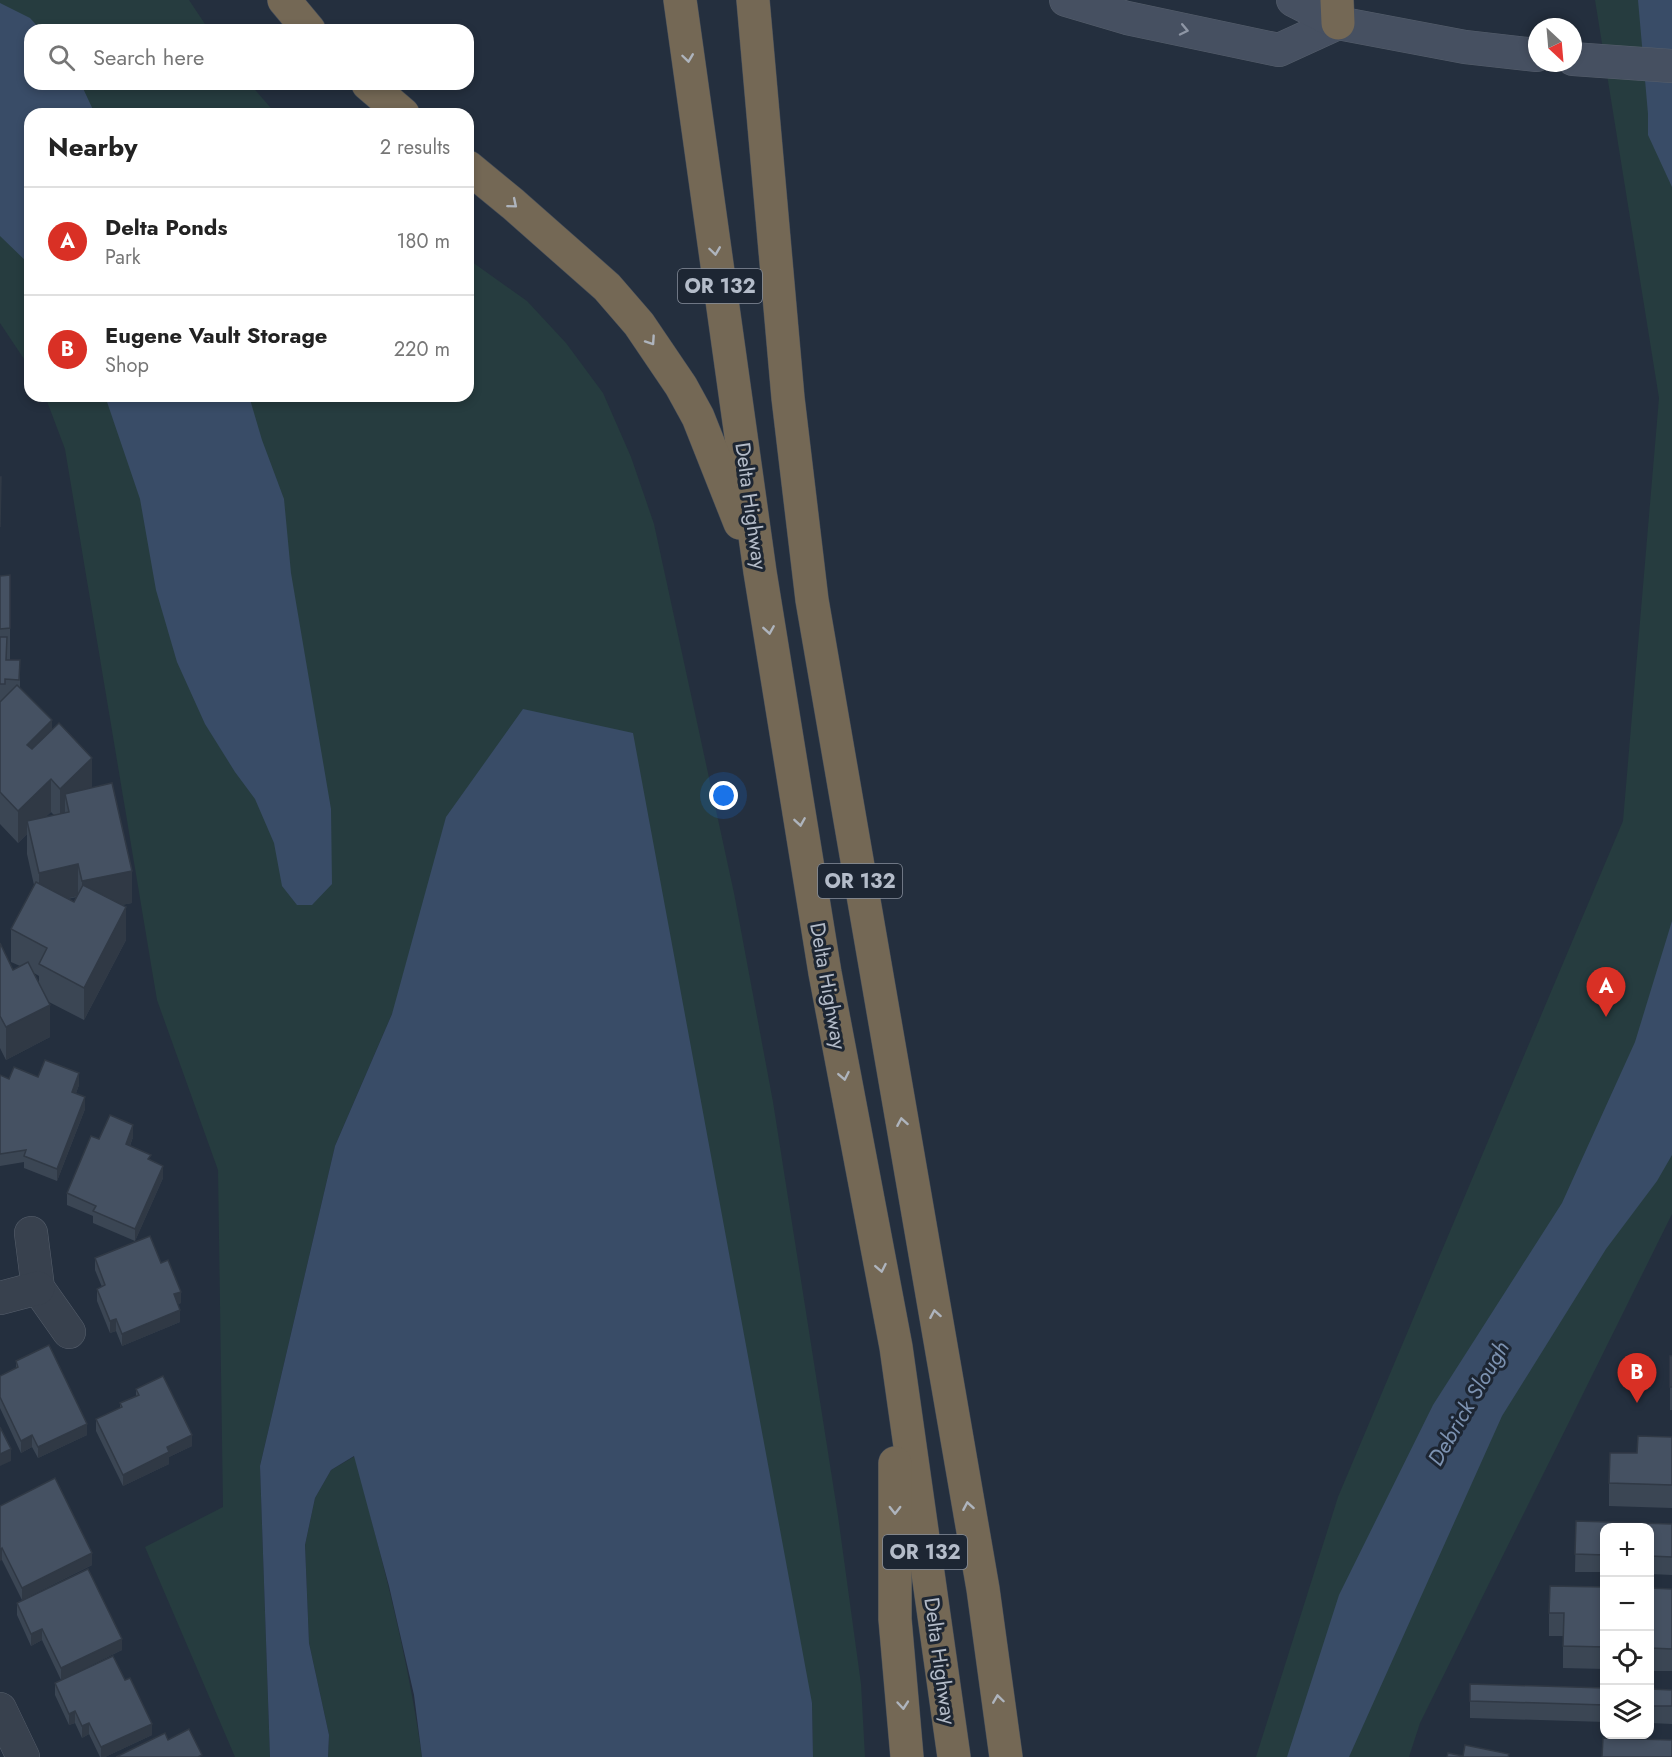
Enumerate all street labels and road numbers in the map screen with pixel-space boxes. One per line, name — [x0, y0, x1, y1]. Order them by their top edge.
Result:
road number: OR 132 — [678, 269, 762, 303]
street label: Delta Highway — [727, 440, 775, 572]
road number: OR 132 — [818, 864, 902, 898]
street label: Delta Highway — [802, 920, 854, 1053]
road number: OR 132 — [883, 1535, 967, 1569]
street label: Delta Highway — [916, 1595, 964, 1727]

